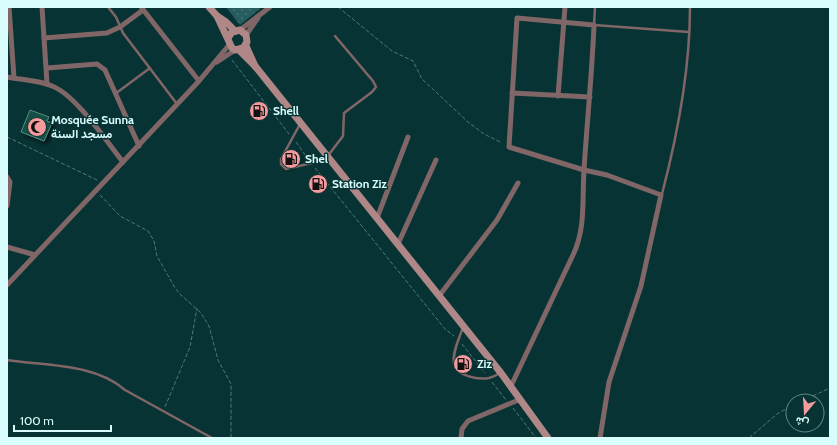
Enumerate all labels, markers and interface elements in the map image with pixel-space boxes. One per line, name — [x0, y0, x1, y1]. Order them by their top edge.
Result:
fuel station icon: Shell — [248, 100, 270, 122]
place label: Shell — [273, 103, 299, 118]
place label: Mosquée Sunna مسجد السنة — [51, 112, 134, 141]
mosque icon: Mosquée Sunna مسجد السنة — [26, 116, 48, 138]
fuel station icon: Shel — [280, 148, 302, 170]
place label: Shel — [305, 151, 328, 166]
fuel station icon: Station Ziz — [307, 173, 329, 195]
place label: Station Ziz — [332, 176, 387, 191]
fuel station icon: Ziz — [452, 353, 474, 375]
place label: Ziz — [477, 356, 492, 371]
north arrow — [785, 393, 825, 433]
scale bar — [14, 407, 111, 433]
text: 100 m — [20, 413, 54, 428]
text: ش — [793, 414, 810, 431]

